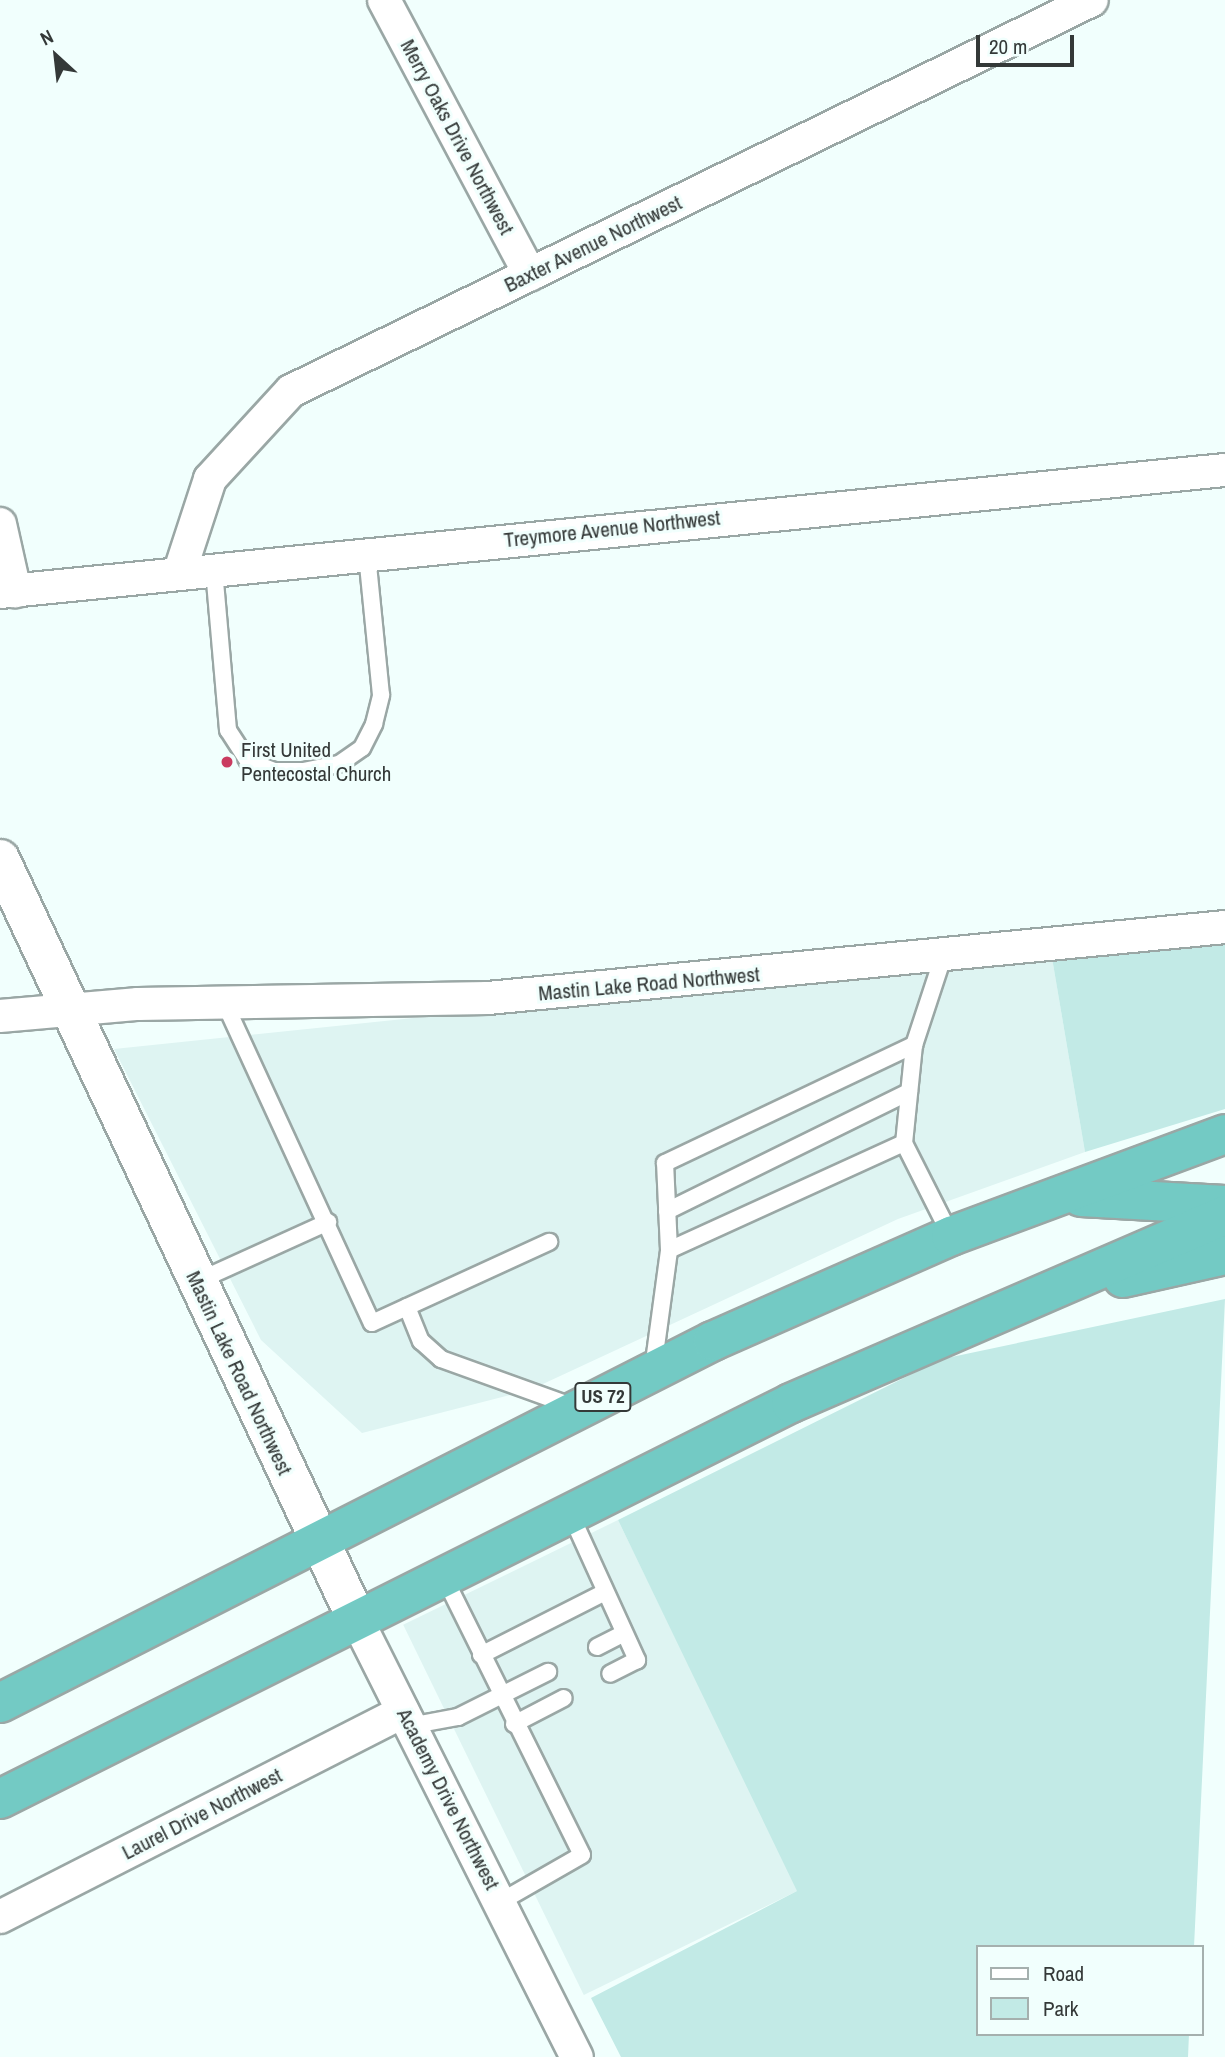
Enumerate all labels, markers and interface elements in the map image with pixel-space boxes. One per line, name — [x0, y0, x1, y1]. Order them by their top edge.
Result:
north arrow — [21, 21, 91, 91]
scale bar — [980, 21, 1078, 65]
text: N — [36, 23, 57, 51]
text: 20 m — [989, 32, 1027, 61]
street label: Merry Oaks Drive Northwest — [395, 35, 519, 239]
street label: Baxter Avenue Northwest — [500, 190, 686, 298]
street label: Treymore Avenue Northwest — [502, 505, 722, 553]
place label: First United Pentecostal Church — [241, 737, 391, 787]
marker: First United Pentecostal Church — [219, 754, 235, 770]
street label: Mastin Lake Road Northwest — [537, 962, 761, 1006]
street label: Mastin Lake Road Northwest — [181, 1267, 297, 1479]
road number: US 72 — [573, 1382, 633, 1413]
street label: Academy Drive Northwest — [391, 1704, 505, 1894]
street label: Laurel Drive Northwest — [118, 1763, 286, 1865]
legend — [976, 1945, 1204, 2036]
text: Road — [1043, 1959, 1084, 1988]
text: Park — [1043, 1994, 1078, 2023]

